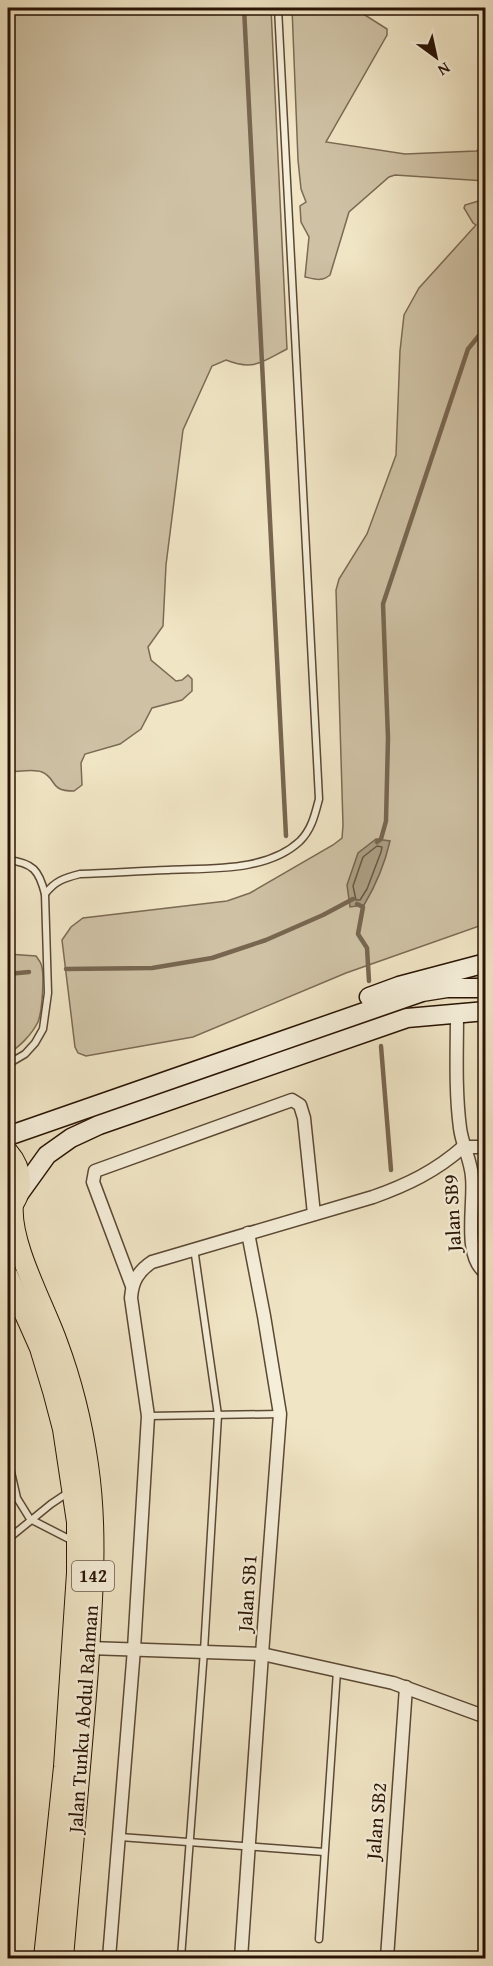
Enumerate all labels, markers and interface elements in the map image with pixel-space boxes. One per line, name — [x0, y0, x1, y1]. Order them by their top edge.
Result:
north arrow — [406, 27, 466, 87]
text: N — [433, 57, 455, 83]
street label: Jalan SB9 — [435, 1174, 468, 1255]
street label: Jalan SB1 — [229, 1553, 264, 1635]
road number: 142 — [72, 1561, 114, 1591]
street label: Jalan Tunku Abdul Rahman — [60, 1604, 105, 1837]
street label: Jalan SB2 — [357, 1781, 393, 1864]

